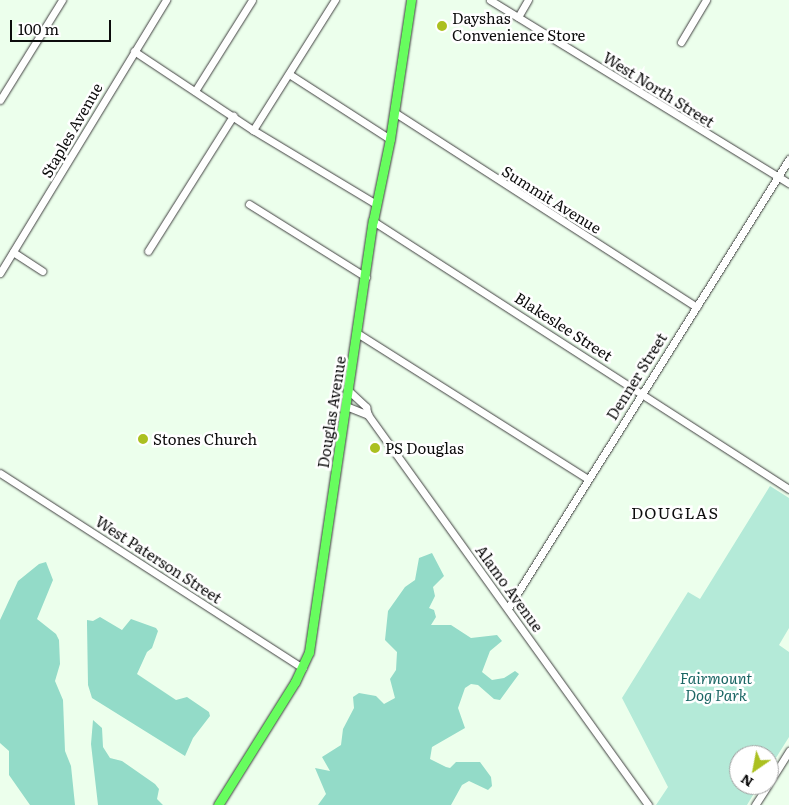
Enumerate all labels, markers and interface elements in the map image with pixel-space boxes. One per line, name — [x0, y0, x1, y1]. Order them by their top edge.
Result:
place label: Dayshas Convenience Store — [452, 8, 585, 43]
scale bar — [12, 10, 114, 42]
text: 100 m — [18, 17, 59, 40]
marker: Dayshas Convenience Store — [436, 20, 448, 32]
street label: West North Street — [600, 48, 718, 130]
street label: Staples Avenue — [37, 79, 105, 181]
street label: Summit Avenue — [499, 161, 605, 237]
street label: Blakeslee Street — [512, 288, 616, 364]
street label: Denner Street — [602, 329, 670, 423]
street label: Douglas Avenue — [313, 355, 349, 469]
place label: Stones Church — [153, 430, 257, 448]
marker: Stones Church — [137, 433, 149, 445]
place label: PS Douglas — [385, 439, 464, 457]
marker: PS Douglas — [369, 442, 381, 454]
district label: DOUGLAS — [630, 502, 720, 522]
street label: West Paterson Street — [92, 511, 226, 607]
street label: Alamo Avenue — [472, 541, 548, 635]
park label: Fairmount Dog Park — [680, 668, 752, 703]
north arrow — [729, 745, 779, 795]
text: N — [736, 770, 757, 793]

